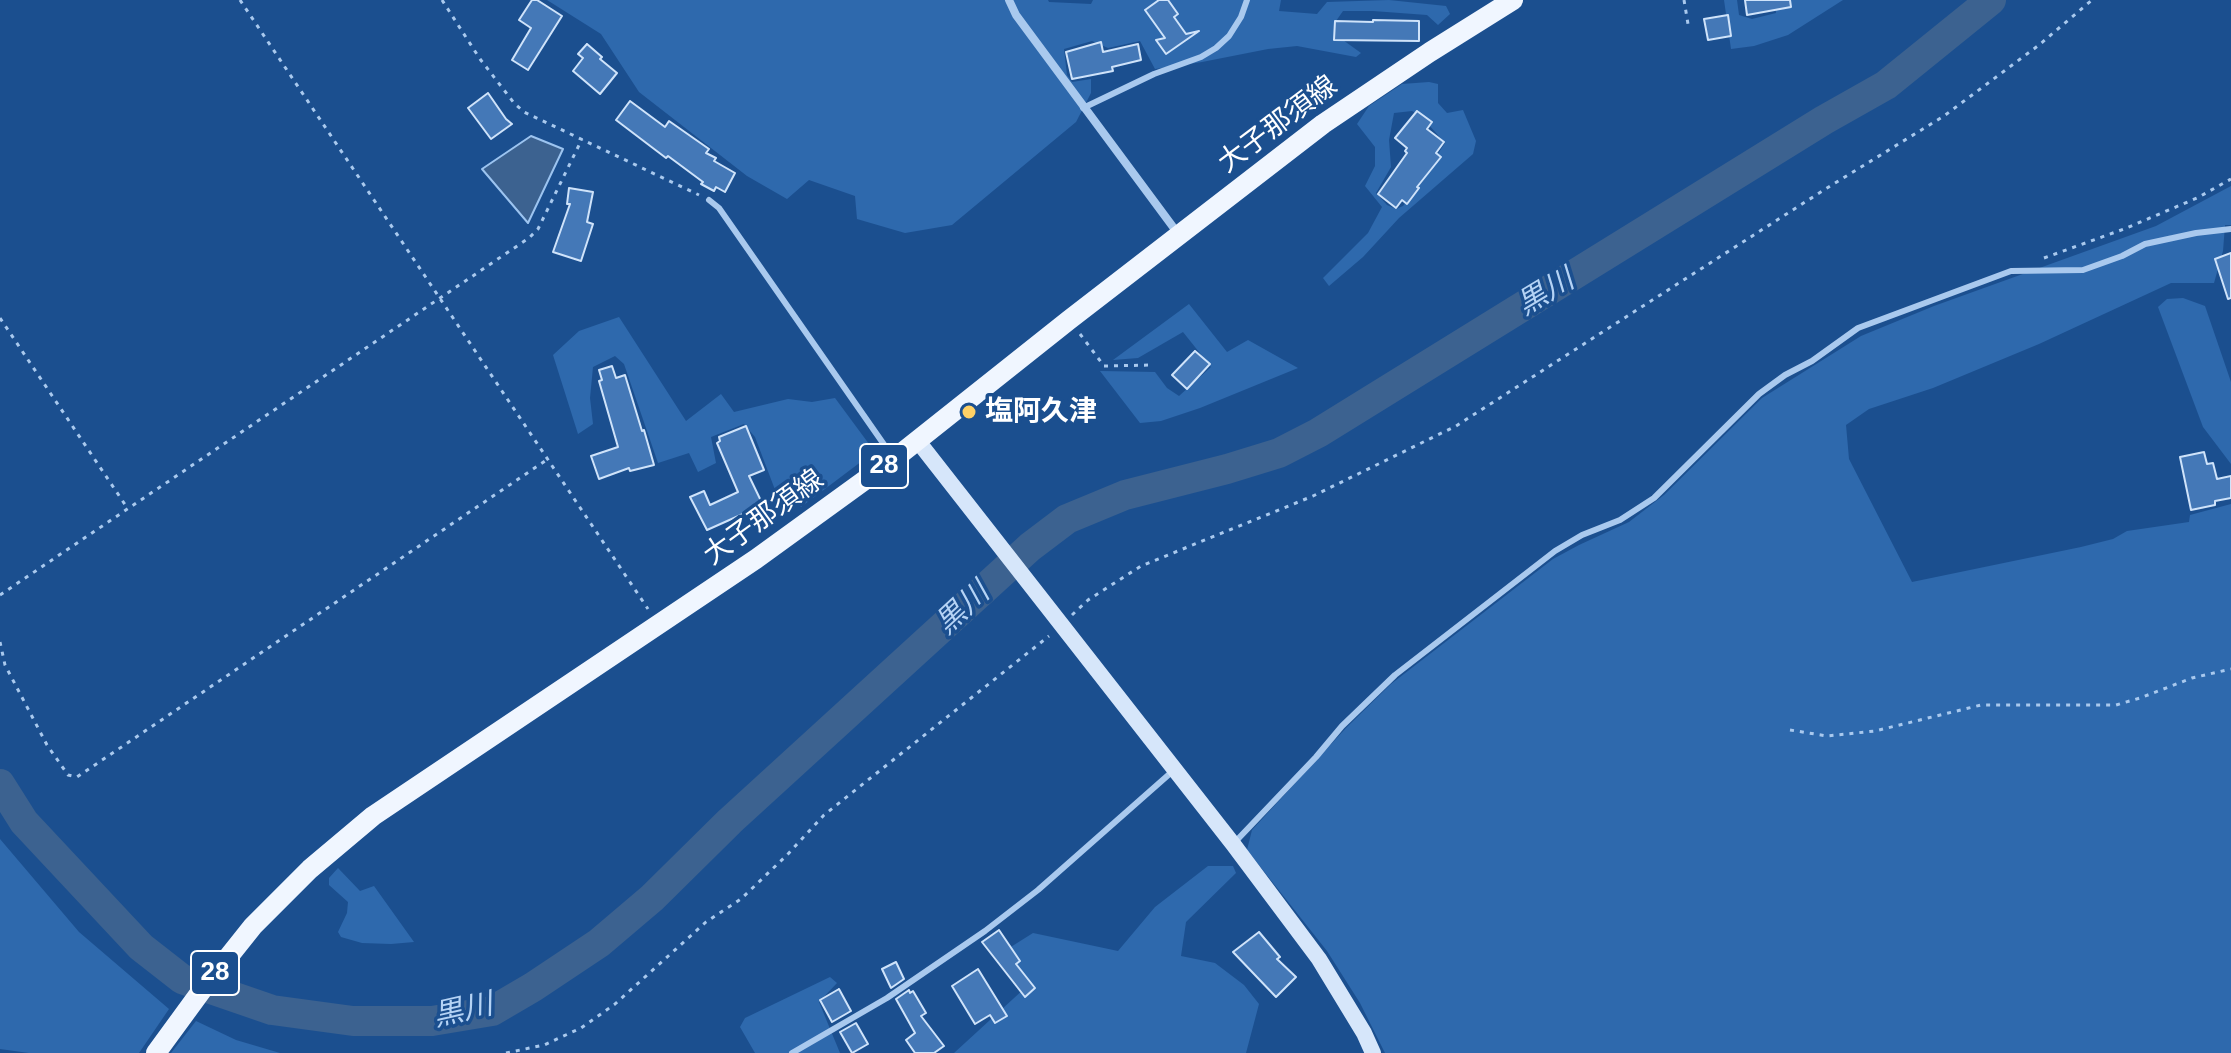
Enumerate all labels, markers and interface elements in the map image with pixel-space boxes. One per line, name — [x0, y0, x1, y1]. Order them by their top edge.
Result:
street label: 大子那須線 — [1212, 69, 1344, 181]
water label: 黒川 — [1511, 262, 1581, 324]
place label: 塩阿久津 — [985, 395, 1097, 429]
marker: 塩阿久津 — [960, 403, 978, 421]
road number: 28 — [860, 444, 908, 488]
street label: 大子那須線 — [697, 463, 831, 573]
water label: 黒川 — [929, 575, 997, 643]
road number: 28 — [191, 951, 239, 995]
water label: 黒川 — [430, 987, 496, 1035]

